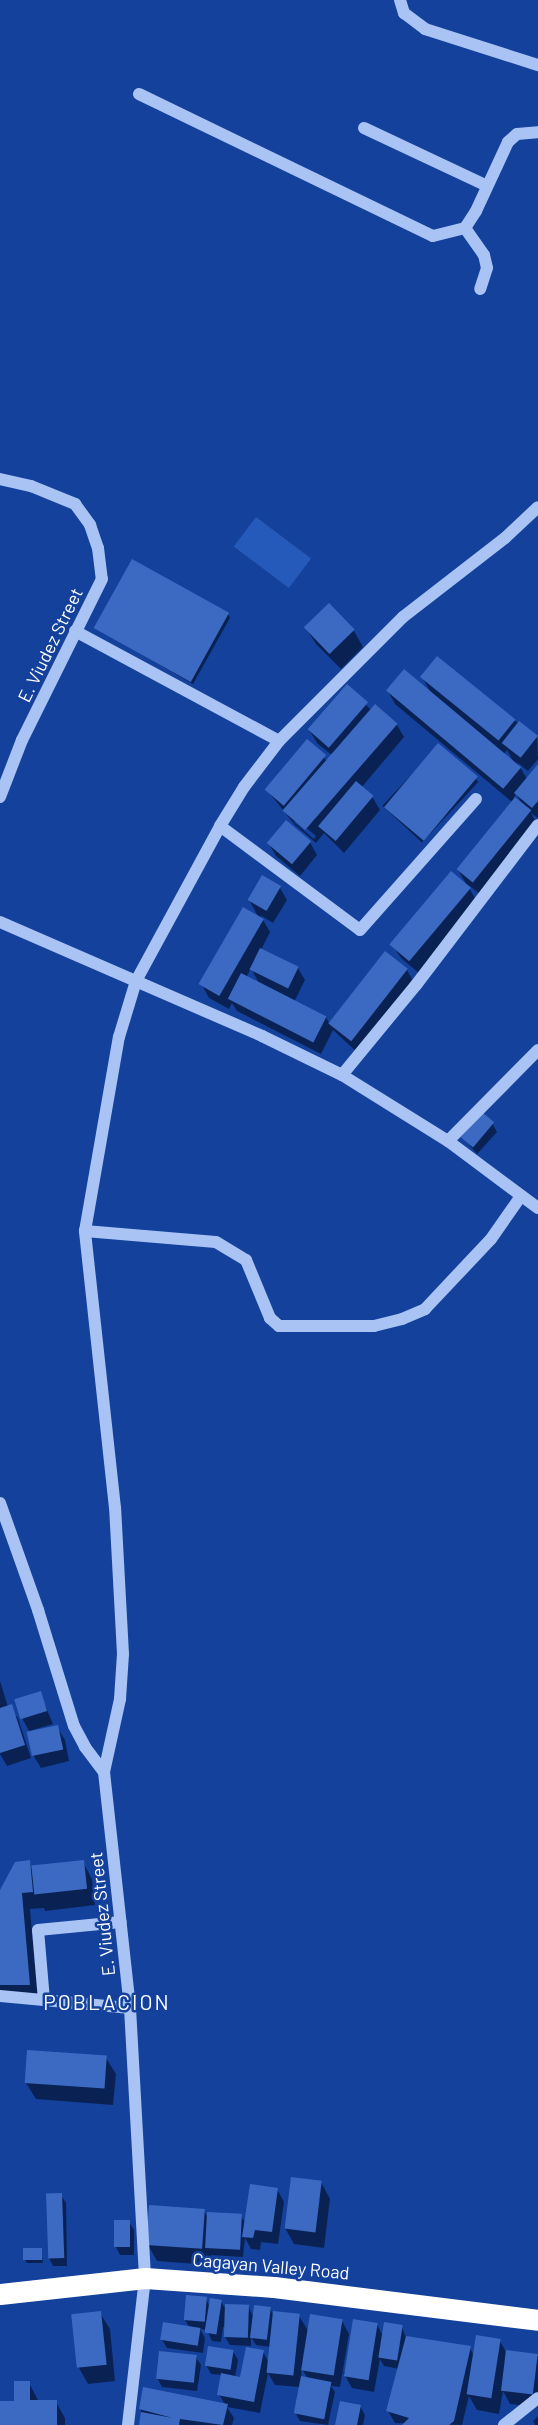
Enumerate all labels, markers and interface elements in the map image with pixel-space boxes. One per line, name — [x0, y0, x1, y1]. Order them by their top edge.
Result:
street label: E. Viudez Street — [13, 584, 87, 706]
street label: E. Viudez Street — [85, 1851, 119, 1977]
district label: POBLACION — [44, 1989, 170, 2015]
street label: Cagayan Valley Road — [192, 2248, 350, 2284]

